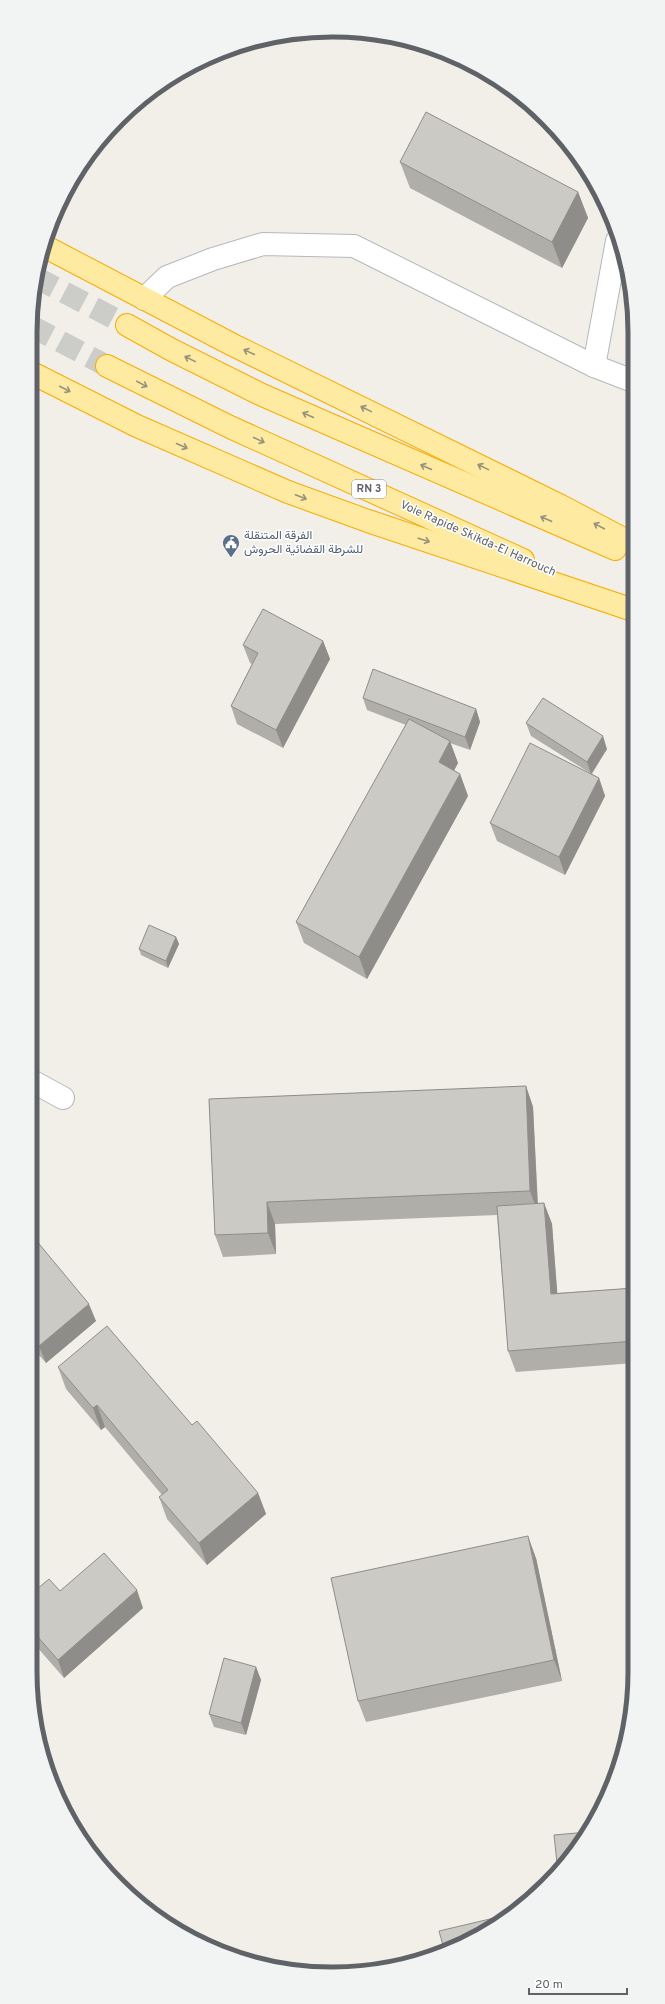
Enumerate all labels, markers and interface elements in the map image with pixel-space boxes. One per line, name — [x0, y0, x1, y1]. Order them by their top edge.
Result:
one-way arrow — [244, 348, 256, 355]
one-way arrow — [184, 355, 196, 362]
one-way arrow — [136, 380, 148, 388]
one-way arrow — [59, 386, 71, 394]
one-way arrow — [360, 405, 372, 412]
one-way arrow — [302, 411, 314, 418]
one-way arrow — [252, 437, 264, 445]
one-way arrow — [175, 443, 187, 451]
one-way arrow — [421, 463, 433, 471]
one-way arrow — [477, 463, 489, 470]
road number: RN 3 — [352, 480, 386, 498]
one-way arrow — [295, 493, 307, 501]
street label: Voie Rapide Skikda-El Harrouch — [398, 497, 558, 581]
one-way arrow — [540, 515, 552, 523]
one-way arrow — [593, 521, 605, 529]
place label: الفرقة المتنقلة للشرطة القضائية الحروش — [244, 528, 363, 558]
public building icon: الفرقة المتنقلة للشرطة القضائية الحروش — [221, 533, 241, 558]
one-way arrow — [417, 537, 430, 544]
scale bar — [529, 1970, 627, 1996]
text: 20 m — [535, 1977, 563, 1993]

